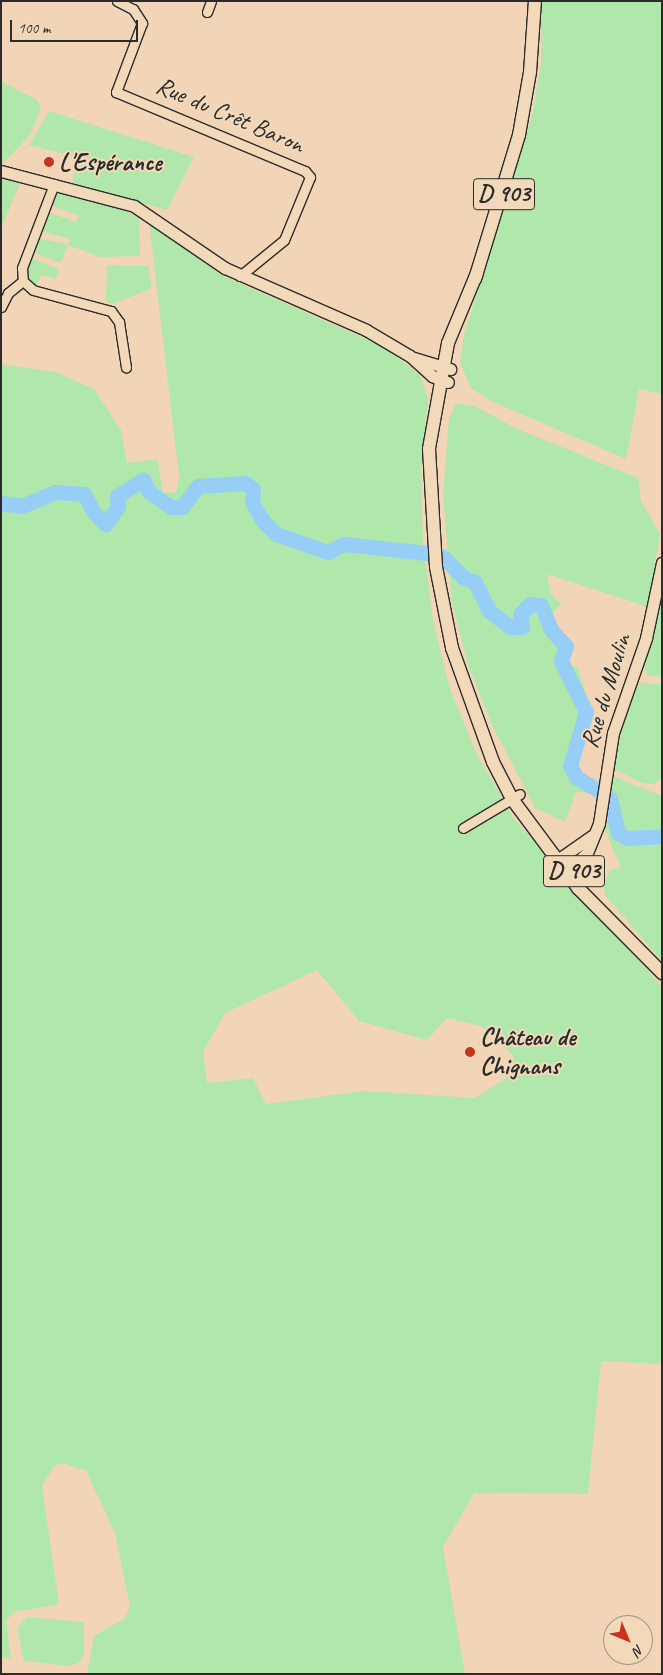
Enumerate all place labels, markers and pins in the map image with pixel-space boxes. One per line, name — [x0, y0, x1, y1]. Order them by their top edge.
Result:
place label: L'Espérance — [59, 147, 162, 177]
marker: L'Espérance — [43, 156, 55, 168]
place label: Château de Chignans — [480, 1023, 575, 1082]
marker: Château de Chignans — [464, 1046, 476, 1058]

